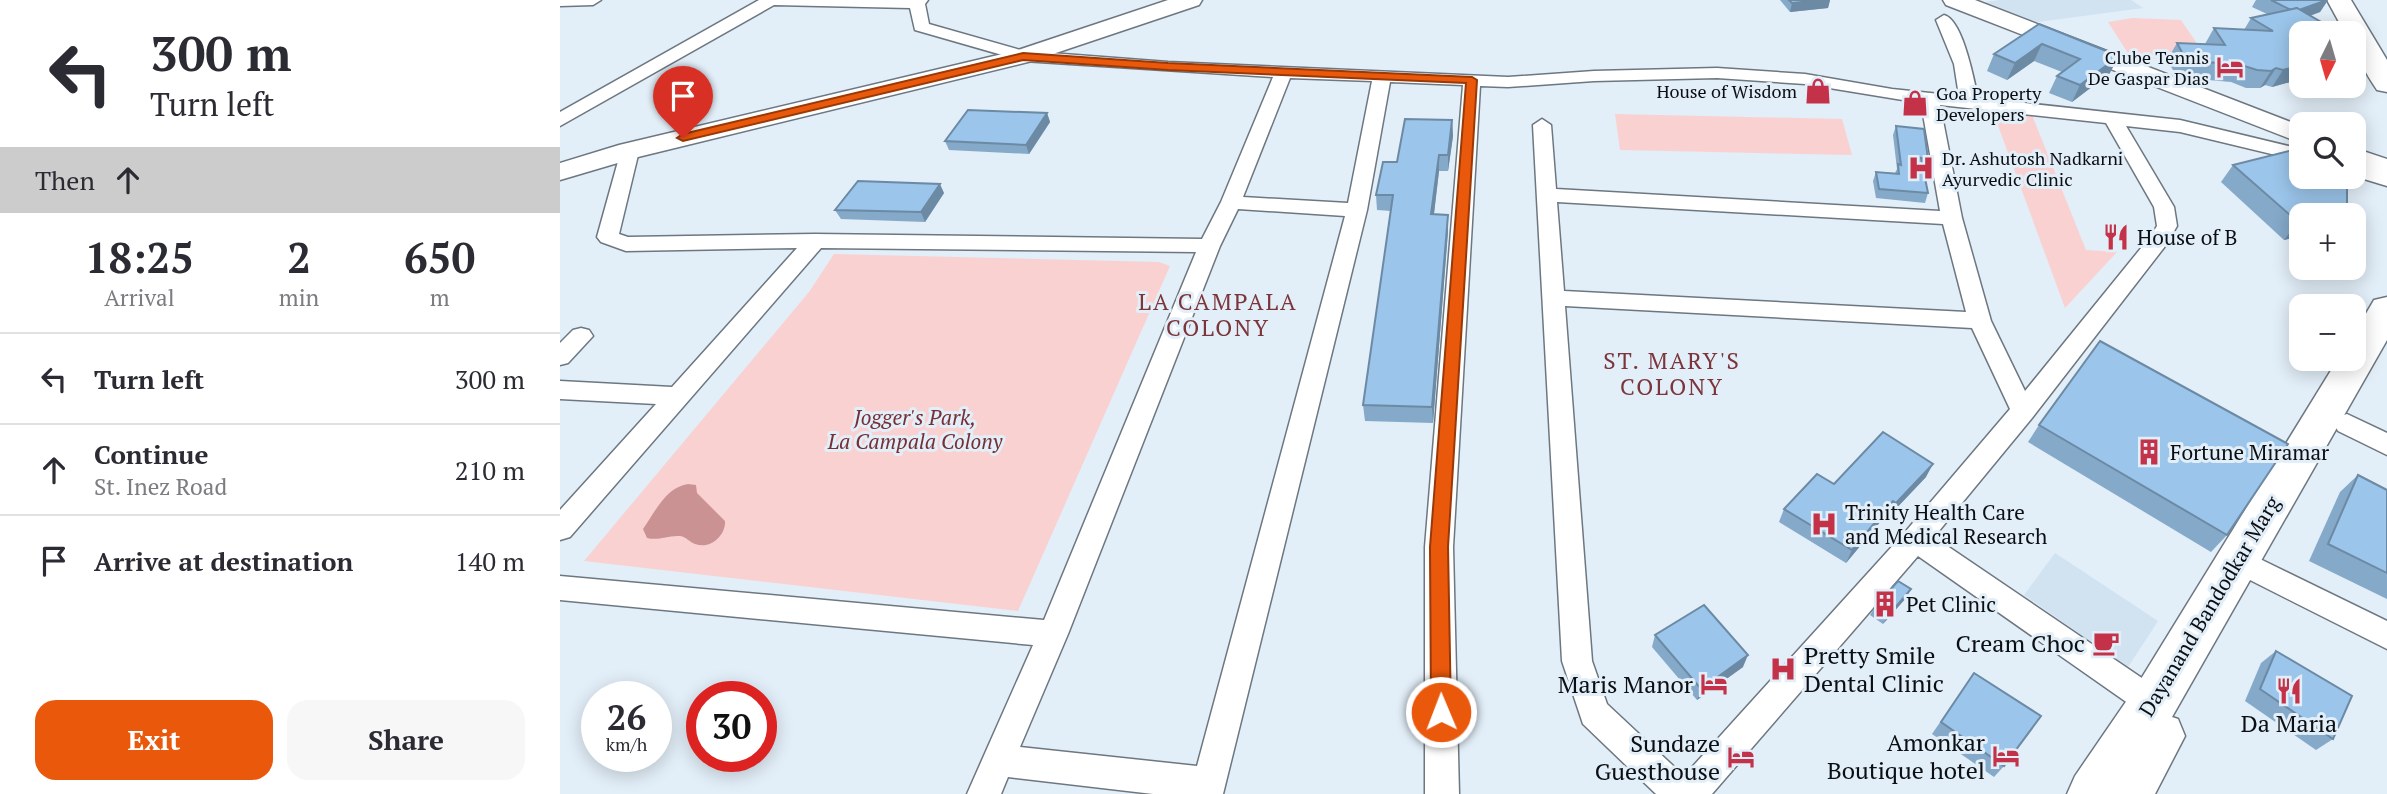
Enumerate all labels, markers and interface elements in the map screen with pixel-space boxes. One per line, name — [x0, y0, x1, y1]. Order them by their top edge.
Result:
text: 300 m — [150, 20, 292, 85]
north arrow — [2289, 21, 2366, 98]
map controls — [2289, 21, 2366, 371]
icon: left — [35, 28, 126, 119]
place label: Clube Tennis De Gaspar Dias — [2088, 45, 2209, 90]
hotel icon: Clube Tennis De Gaspar Dias — [2215, 52, 2245, 82]
pin — [653, 66, 713, 138]
shop icon: House of Wisdom — [1803, 76, 1833, 106]
icon: arrive — [664, 77, 702, 115]
place label: House of Wisdom — [1656, 79, 1797, 103]
place label: Goa Property Developers — [1936, 81, 2042, 126]
text: Turn left — [150, 83, 274, 125]
shop icon: Goa Property Developers — [1900, 88, 1930, 118]
button: search — [2289, 112, 2366, 189]
place label: Dr. Ashutosh Nadkarni Ayurvedic Clinic — [1942, 146, 2123, 191]
hospital icon: Dr. Ashutosh Nadkarni Ayurvedic Clinic — [1906, 153, 1936, 183]
icon: ahead — [109, 161, 147, 199]
text: Then — [35, 163, 95, 197]
button: + — [2289, 203, 2366, 280]
restaurant icon: House of B — [2101, 222, 2131, 252]
place label: House of B — [2137, 223, 2238, 251]
text: 18:25 — [85, 229, 194, 285]
text: 2 — [287, 229, 311, 285]
text: 650 — [404, 229, 475, 285]
text: Arrival — [104, 282, 175, 313]
text: min — [279, 282, 319, 313]
text: m — [430, 282, 450, 313]
district label: LA CAMPALA COLONY — [1138, 286, 1298, 343]
button: − — [2289, 294, 2366, 371]
district label: ST. MARY'S COLONY — [1603, 345, 1741, 402]
icon: left — [35, 360, 73, 398]
text: Turn left — [94, 362, 204, 396]
text: 300 m — [455, 362, 525, 396]
park label: Jogger's Park, La Campala Colony — [827, 403, 1003, 455]
text: Continue — [94, 437, 208, 471]
building icon: Fortune Miramar — [2134, 437, 2164, 467]
place label: Fortune Miramar — [2170, 438, 2329, 466]
icon: ahead — [35, 451, 73, 489]
text: 210 m — [455, 453, 525, 487]
text: St. Inez Road — [94, 471, 227, 502]
street label: Dayanand Bandodkar Marg — [2132, 490, 2286, 721]
place label: Trinity Health Care and Medical Research — [1845, 498, 2047, 550]
hospital icon: Trinity Health Care and Medical Research — [1809, 509, 1839, 539]
icon: arrive — [35, 542, 73, 580]
text: Arrive at destination — [94, 544, 353, 578]
text: 140 m — [455, 544, 525, 578]
building icon: Pet Clinic — [1870, 589, 1900, 619]
place label: Pet Clinic — [1906, 590, 1996, 618]
place label: Cream Choc — [1956, 627, 2085, 659]
cafe icon: Cream Choc — [2091, 628, 2121, 658]
place label: Pretty Smile Dental Clinic — [1804, 639, 1944, 699]
hospital icon: Pretty Smile Dental Clinic — [1768, 654, 1798, 684]
place label: Maris Manor — [1558, 668, 1694, 700]
hotel icon: Maris Manor — [1699, 669, 1729, 699]
position arrow — [1404, 675, 1478, 749]
restaurant icon: Da Maria — [2274, 676, 2304, 706]
speed limit sign: 30 — [686, 681, 777, 772]
text: 26 — [607, 694, 646, 740]
button: Exit — [35, 700, 273, 780]
button: Share — [287, 700, 525, 780]
place label: Da Maria — [2241, 707, 2337, 739]
place label: Amonkar Boutique hotel — [1827, 726, 1986, 786]
place label: Sundaze Guesthouse — [1595, 727, 1720, 787]
text: km/h — [606, 732, 647, 756]
hotel icon: Amonkar Boutique hotel — [1991, 741, 2021, 771]
hotel icon: Sundaze Guesthouse — [1726, 742, 1756, 772]

